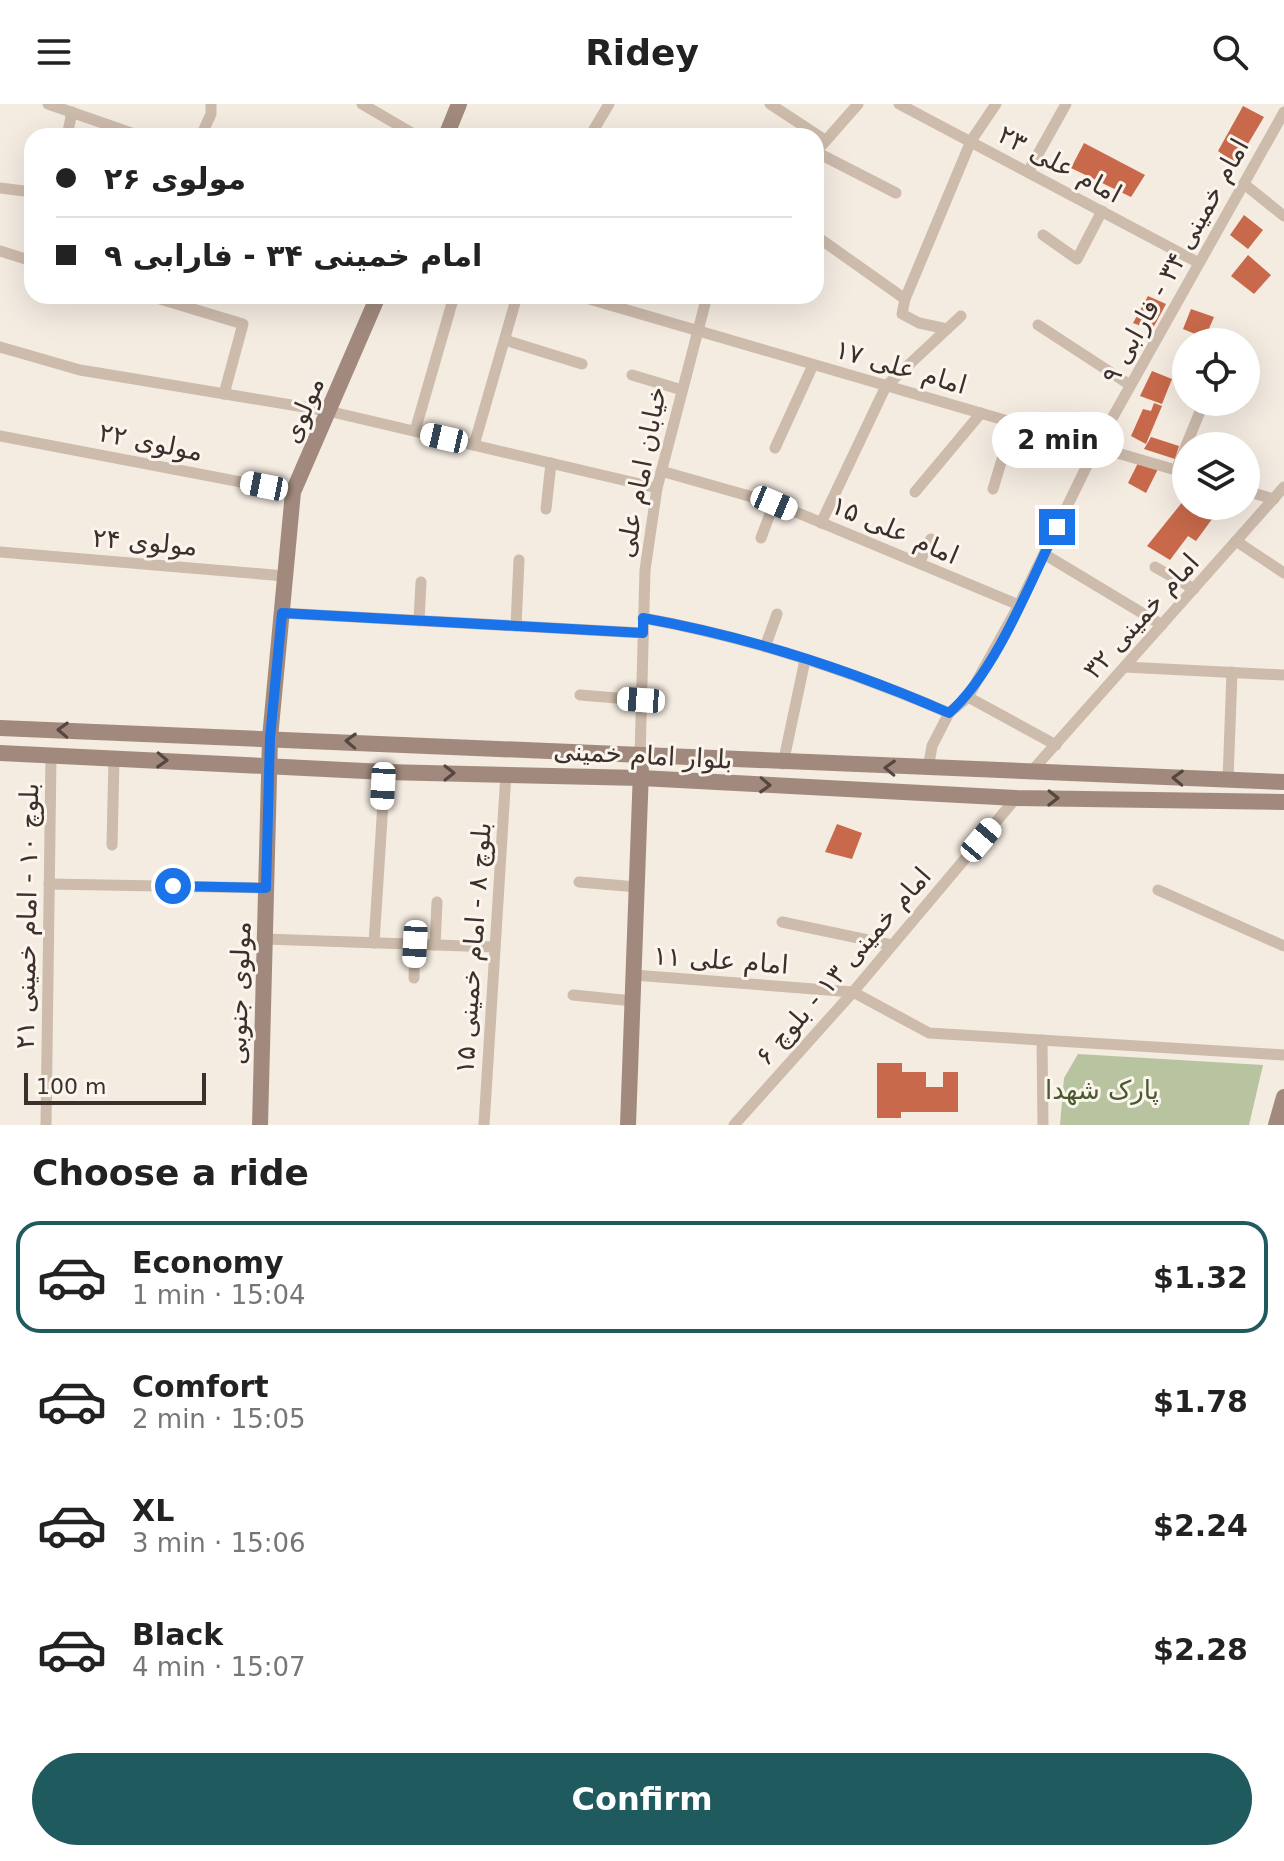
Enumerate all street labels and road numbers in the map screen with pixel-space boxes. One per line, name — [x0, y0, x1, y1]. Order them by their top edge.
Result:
street label: امام علی ۲۳ — [993, 119, 1127, 209]
street label: امام خمینی ۳۴ - فارابی ۹ — [1095, 133, 1255, 389]
street label: امام علی ۱۷ — [832, 334, 970, 400]
street label: مولوی — [276, 372, 331, 448]
street label: خیابان امام علی — [610, 384, 672, 560]
street label: مولوی ۲۲ — [96, 417, 206, 468]
street label: امام علی ۱۵ — [827, 490, 963, 570]
street label: مولوی ۲۴ — [91, 522, 199, 563]
street label: امام خمینی ۳۲ — [1077, 547, 1205, 685]
street label: بلوار امام خمینی — [553, 735, 733, 776]
street label: بلوچ ۱۰ - امام خمینی ۲۱ — [10, 783, 45, 1049]
street label: بلوچ ۸ - امام خمینی ۱۵ — [449, 821, 498, 1075]
street label: امام خمینی ۱۳ - بلوچ ۶ — [749, 861, 938, 1072]
street label: مولوی جنوبی — [222, 921, 257, 1065]
street label: امام علی ۱۱ — [652, 940, 790, 980]

